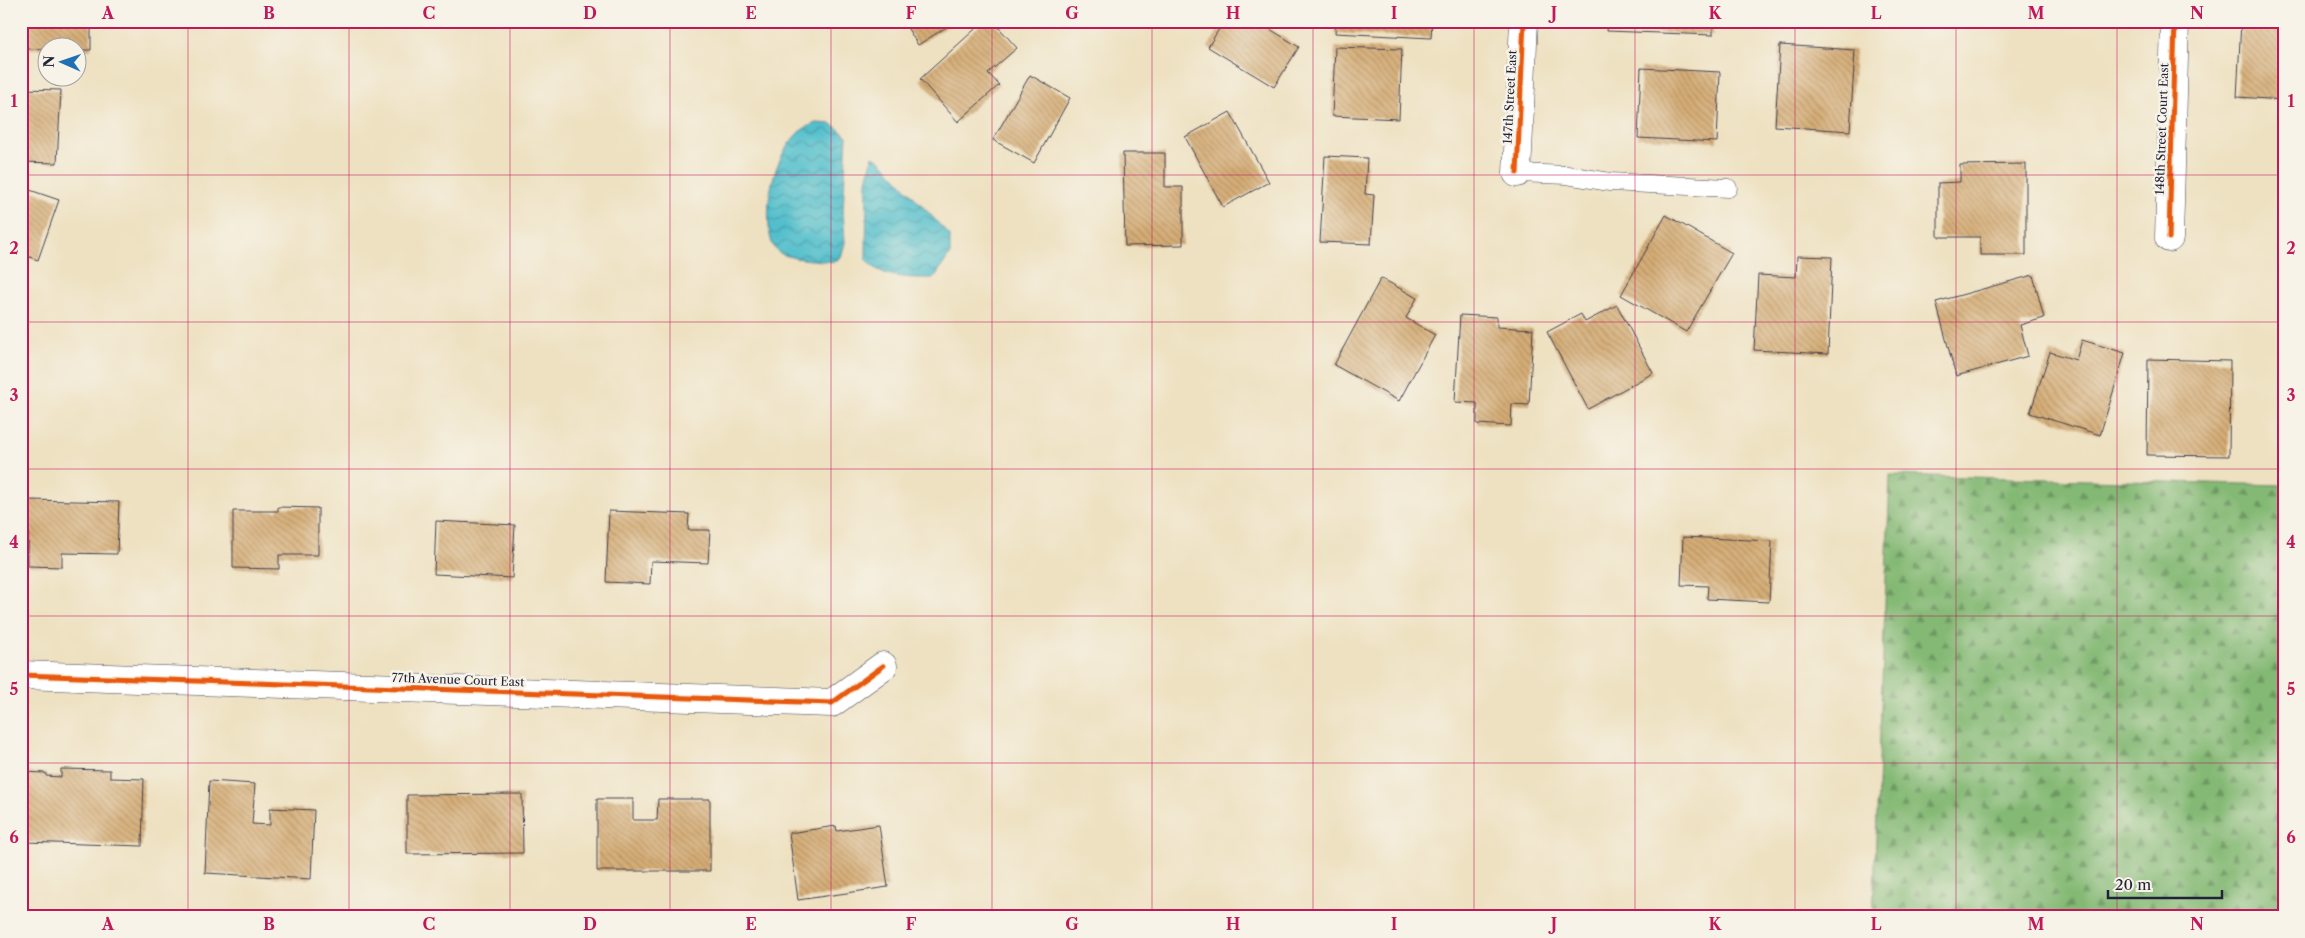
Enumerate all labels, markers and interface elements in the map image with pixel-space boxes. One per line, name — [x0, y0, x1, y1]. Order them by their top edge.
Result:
text: A — [101, 3, 115, 23]
text: B — [263, 3, 275, 23]
text: C — [423, 3, 435, 23]
text: D — [583, 3, 597, 23]
text: E — [745, 3, 757, 23]
text: F — [906, 3, 917, 23]
text: G — [1065, 3, 1079, 23]
text: H — [1226, 3, 1240, 23]
text: I — [1391, 3, 1398, 23]
text: J — [1548, 3, 1557, 23]
text: K — [1709, 3, 1723, 23]
text: L — [1870, 3, 1882, 23]
text: M — [2028, 3, 2045, 23]
text: N — [2190, 3, 2204, 23]
north arrow — [38, 38, 88, 88]
street label: 147th Street East — [1500, 49, 1519, 144]
text: N — [40, 55, 58, 68]
street label: 148th Street Court East — [2152, 62, 2171, 195]
text: 1 — [10, 91, 18, 111]
text: 1 — [2287, 91, 2295, 111]
text: 2 — [9, 238, 19, 258]
text: 2 — [2286, 238, 2296, 258]
text: 3 — [9, 385, 19, 405]
text: 3 — [2286, 385, 2296, 405]
text: 4 — [9, 532, 19, 552]
text: 4 — [2286, 532, 2296, 552]
street label: 77th Avenue Court East — [391, 670, 525, 689]
text: 5 — [10, 679, 19, 699]
text: 5 — [2287, 679, 2296, 699]
text: 6 — [9, 827, 19, 847]
text: 6 — [2286, 827, 2296, 847]
scale bar — [2108, 868, 2221, 900]
text: 20 m — [2115, 875, 2151, 894]
text: A — [101, 914, 115, 934]
text: B — [263, 914, 275, 934]
text: C — [423, 914, 435, 934]
text: D — [583, 914, 597, 934]
text: E — [745, 914, 757, 934]
text: F — [906, 914, 917, 934]
text: G — [1065, 914, 1079, 934]
text: H — [1226, 914, 1240, 934]
text: I — [1391, 914, 1398, 934]
text: J — [1548, 914, 1557, 934]
text: K — [1709, 914, 1723, 934]
text: L — [1870, 914, 1882, 934]
text: M — [2028, 914, 2045, 934]
text: N — [2190, 914, 2204, 934]

